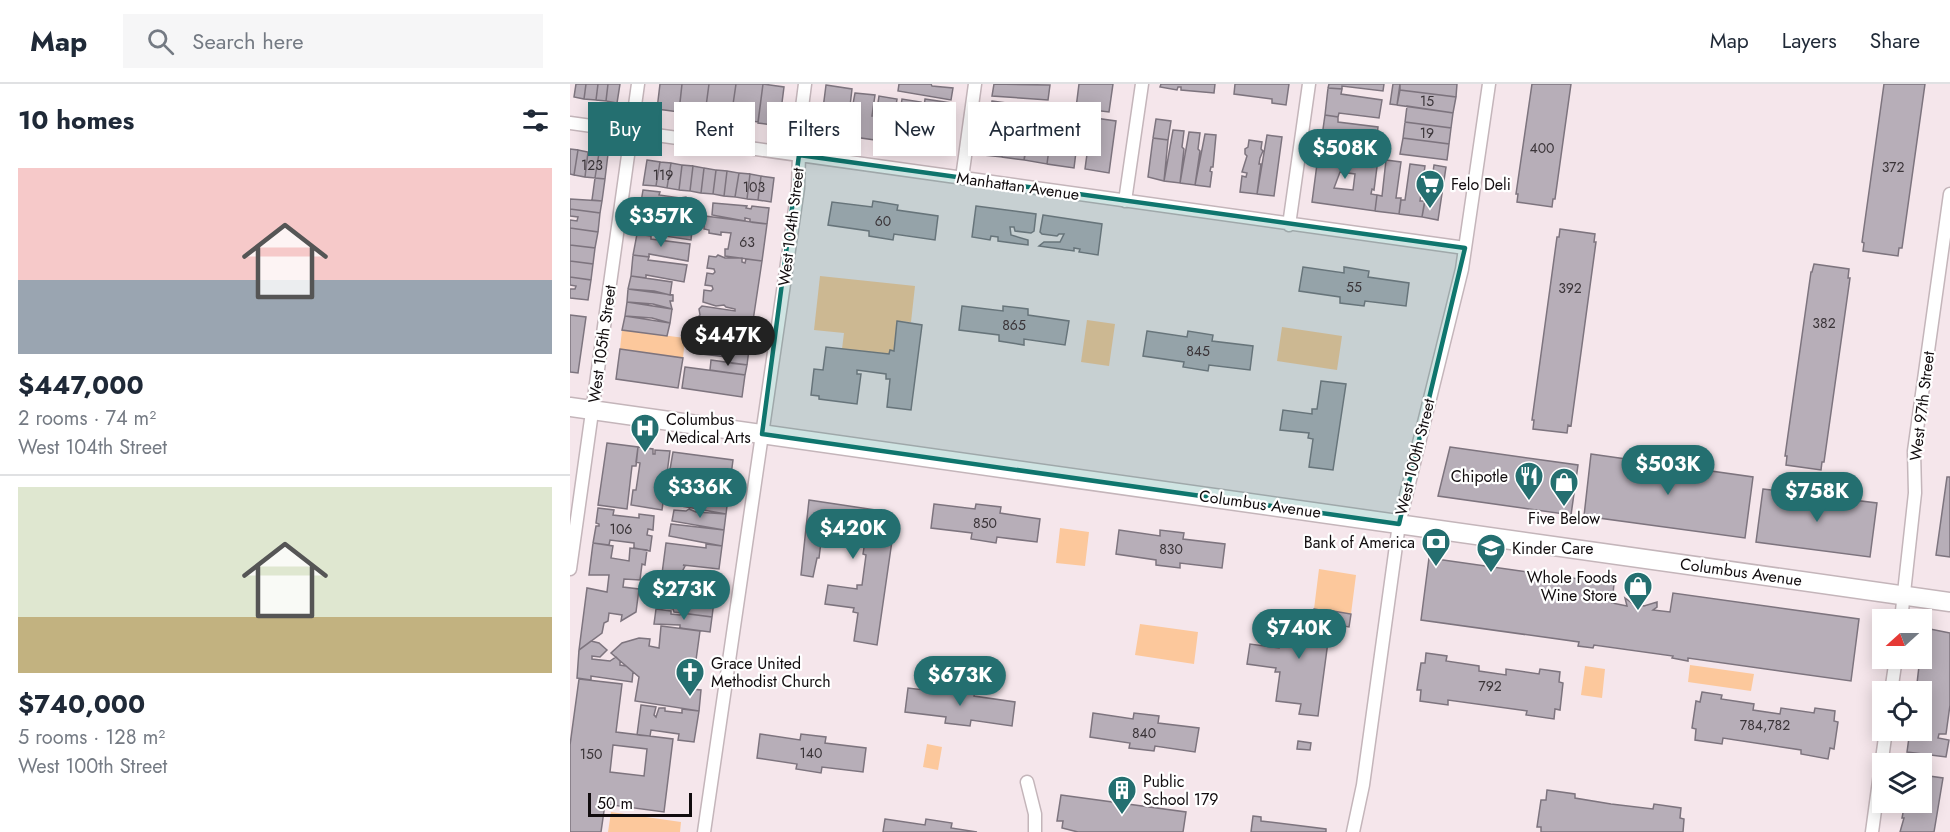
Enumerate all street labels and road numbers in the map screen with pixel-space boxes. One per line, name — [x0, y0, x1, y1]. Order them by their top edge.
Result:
street label: West 104th Street — [772, 166, 810, 288]
street label: Manhattan Avenue — [955, 166, 1081, 206]
street label: West 105th Street — [582, 283, 622, 404]
street label: West 97th Street — [1904, 350, 1940, 462]
street label: West 100th Street — [1389, 396, 1441, 518]
street label: Columbus Avenue — [1198, 484, 1322, 524]
street label: Columbus Avenue — [1679, 552, 1803, 592]

